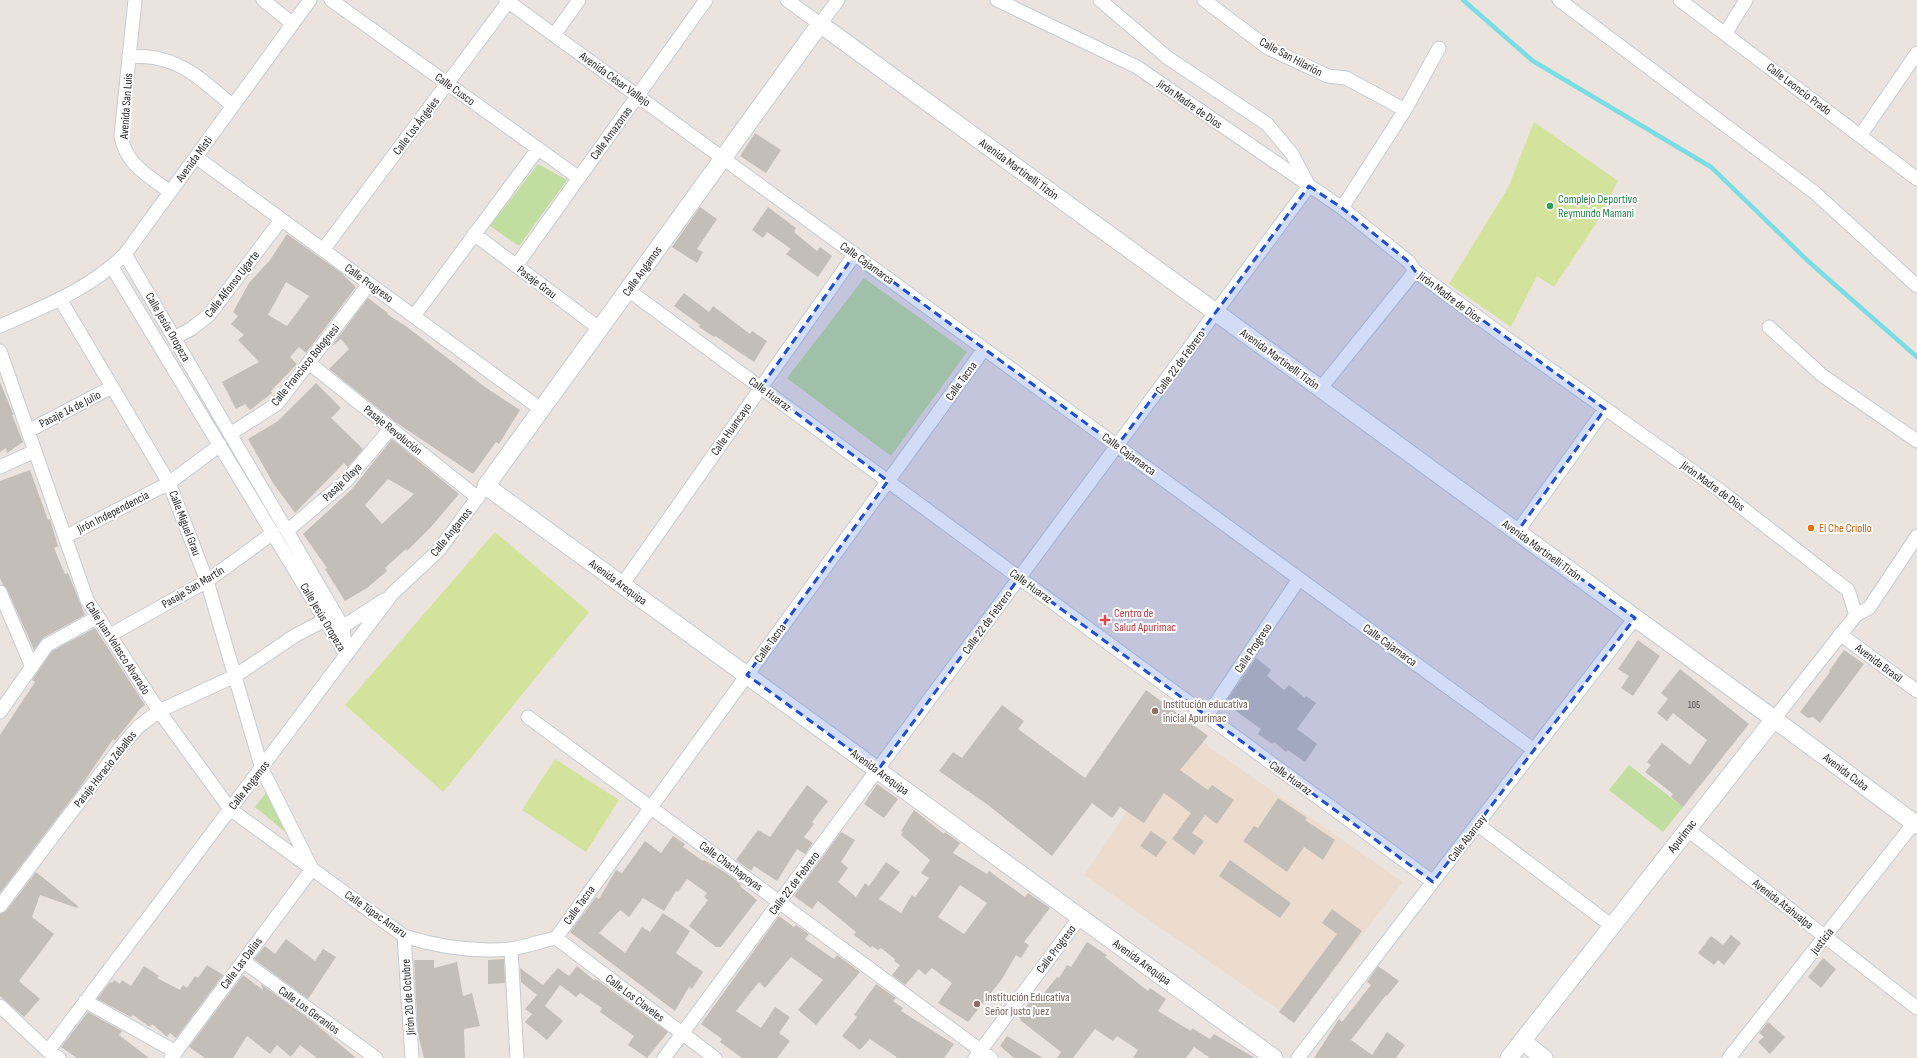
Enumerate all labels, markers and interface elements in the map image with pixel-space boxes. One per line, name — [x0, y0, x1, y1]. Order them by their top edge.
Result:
street label: Calle San Hilarión — [1257, 35, 1325, 80]
street label: Avenida César Vallejo — [575, 48, 653, 110]
street label: Calle Leoncio Prado — [1763, 60, 1834, 119]
street label: Calle Cusco — [432, 70, 478, 109]
street label: Avenida San Luis — [117, 73, 136, 141]
street label: Jirón Madre de Dios — [1154, 76, 1225, 132]
street label: Calle Los Ángeles — [390, 94, 443, 158]
street label: Calle Amazonas — [587, 104, 636, 163]
street label: Avenida Misti — [172, 134, 216, 186]
street label: Avenida Martinelli Tizón — [975, 135, 1061, 203]
place label: Complejo Deportivo Reymundo Mamani — [1558, 192, 1637, 221]
marker: Complejo Deportivo Reymundo Mamani — [1545, 201, 1555, 211]
street label: Calle Cajamarca — [837, 239, 897, 288]
street label: Calle Angamos — [619, 243, 666, 299]
street label: Calle Alfonso Ugarte — [202, 248, 263, 321]
street label: Calle Progreso — [341, 261, 396, 306]
street label: Pasaje Grau — [514, 263, 560, 302]
street label: Jirón Madre de Dios — [1414, 268, 1485, 326]
street label: Calle Jesús Oropeza — [142, 290, 194, 365]
street label: Calle Francisco Bolognesi — [268, 321, 343, 409]
street label: Avenida Martinelli Tizón — [1236, 325, 1322, 393]
street label: Calle 22 de Febrero — [1152, 327, 1209, 397]
street label: Calle Tacna — [942, 359, 981, 404]
street label: Calle Huaraz — [745, 374, 795, 415]
street label: Pasaje 14 de Julio — [37, 387, 104, 431]
street label: Calle Huancayo — [708, 400, 755, 459]
street label: Pasaje Revolución — [360, 402, 425, 459]
street label: Calle Cajamarca — [1099, 430, 1159, 479]
street label: Jirón Madre de Dios — [1677, 457, 1748, 515]
street label: Pasaje Olaya — [319, 460, 365, 505]
street label: Jirón Independencia — [74, 488, 152, 537]
street label: Calle Miguel Grau — [165, 489, 204, 558]
street label: Calle Angamos — [427, 505, 476, 560]
street label: Avenida Martinelli Tizón — [1498, 516, 1584, 584]
place label: El Che Criollo — [1819, 521, 1872, 536]
marker: El Che Criollo — [1806, 523, 1816, 533]
street label: Avenida Arequipa — [585, 556, 650, 609]
street label: Pasaje San Martín — [159, 563, 227, 612]
street label: Calle Huaraz — [1006, 566, 1056, 607]
street label: Calle Jesús Oropeza — [296, 580, 349, 655]
street label: Calle 22 de Febrero — [959, 587, 1016, 657]
street label: Calle Juan Velasco Alvarado — [82, 599, 153, 698]
place label: Centro de Salud Apurimac — [1114, 606, 1176, 635]
marker: Centro de Salud Apurimac — [1099, 614, 1111, 626]
street label: Calle Tacna — [751, 621, 790, 666]
street label: Calle Progreso — [1231, 621, 1276, 676]
street label: Calle Cajamarca — [1360, 621, 1420, 670]
street label: Avenida Brasil — [1851, 640, 1905, 686]
place label: Institución educativa inicial Apurimac — [1163, 697, 1248, 726]
house number: 105 — [1688, 699, 1700, 711]
marker: Institución educativa inicial Apurimac — [1150, 706, 1160, 716]
street label: Pasaje Horacio Zeballos — [71, 728, 140, 811]
street label: Avenida Arequipa — [847, 746, 912, 799]
street label: Avenida Cuba — [1819, 750, 1872, 795]
street label: Calle Angamos — [226, 758, 273, 813]
street label: Calle Huaraz — [1266, 758, 1316, 799]
street label: Calle Abancay — [1445, 811, 1490, 865]
street label: Apurímac — [1664, 817, 1700, 857]
street label: Calle Chachapoyas — [696, 838, 765, 894]
street label: Calle 22 de Febrero — [766, 849, 823, 918]
street label: Avenida Atahualpa — [1748, 875, 1816, 933]
street label: Calle Tacna — [560, 883, 599, 928]
street label: Calle Túpac Amaru — [342, 887, 410, 941]
street label: Calle Progreso — [1033, 922, 1080, 977]
street label: Justicia — [1807, 925, 1838, 958]
street label: Calle Las Dalias — [217, 935, 266, 992]
street label: Avenida Arequipa — [1109, 936, 1174, 989]
street label: Jirón 20 de Octubre — [398, 958, 419, 1037]
street label: Calle Los Claveles — [602, 971, 667, 1026]
street label: Calle Los Geranios — [275, 983, 342, 1038]
place label: Institución Educativa Señor Justo Juez — [985, 990, 1070, 1019]
marker: Institución Educativa Señor Justo Juez — [972, 999, 982, 1009]

